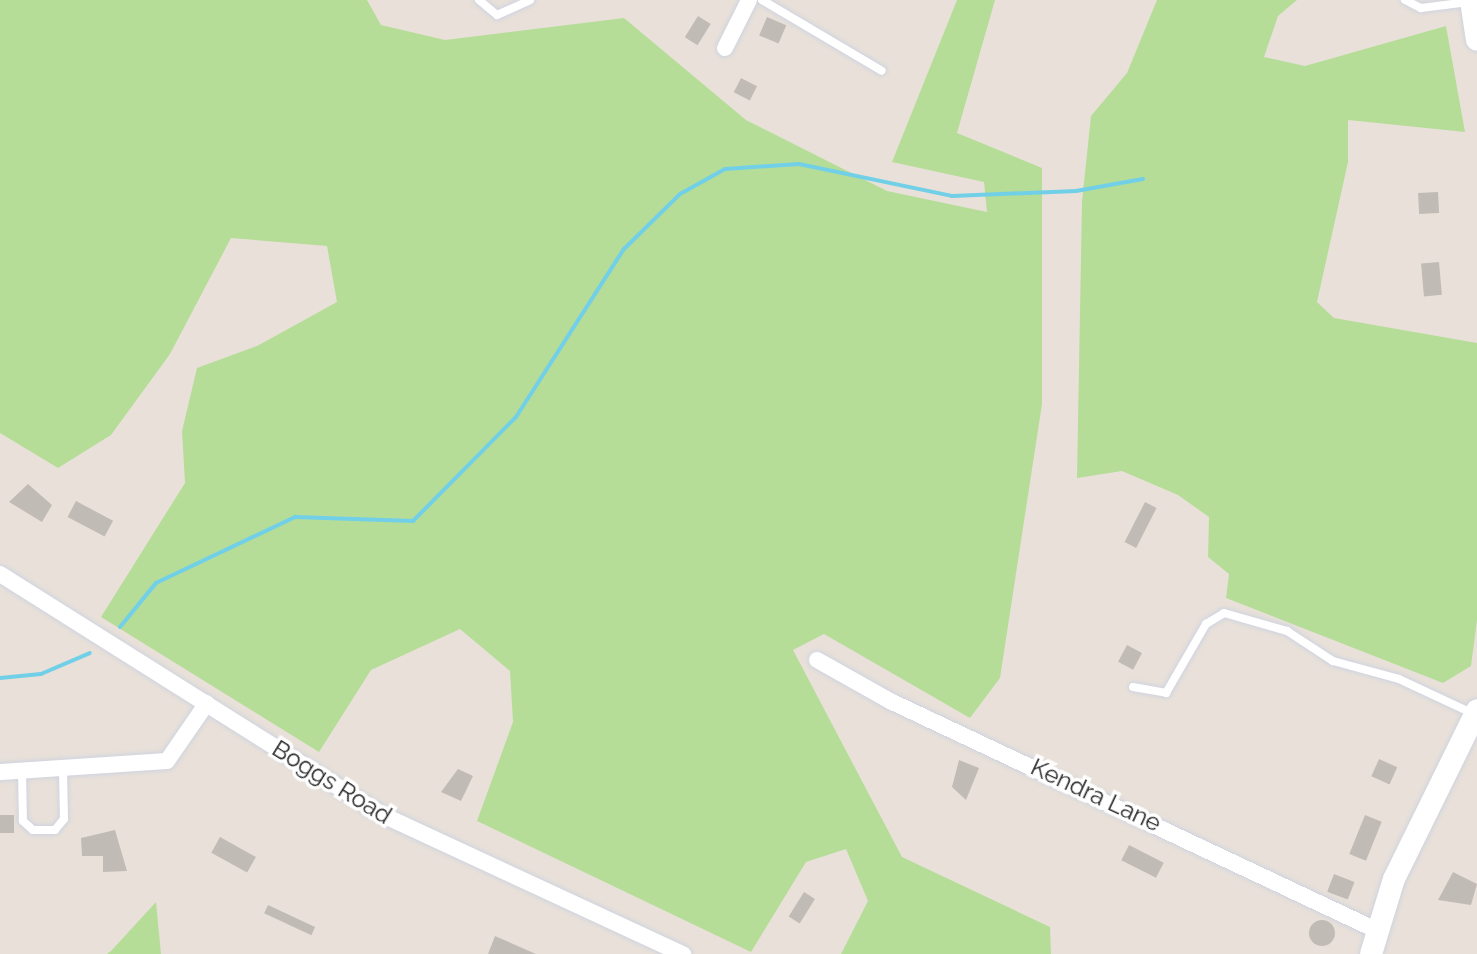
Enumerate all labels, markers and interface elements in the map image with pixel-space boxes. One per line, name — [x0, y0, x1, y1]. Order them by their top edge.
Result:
street label: Boggs Road — [267, 734, 397, 830]
street label: Kendra Lane — [1026, 752, 1166, 838]

